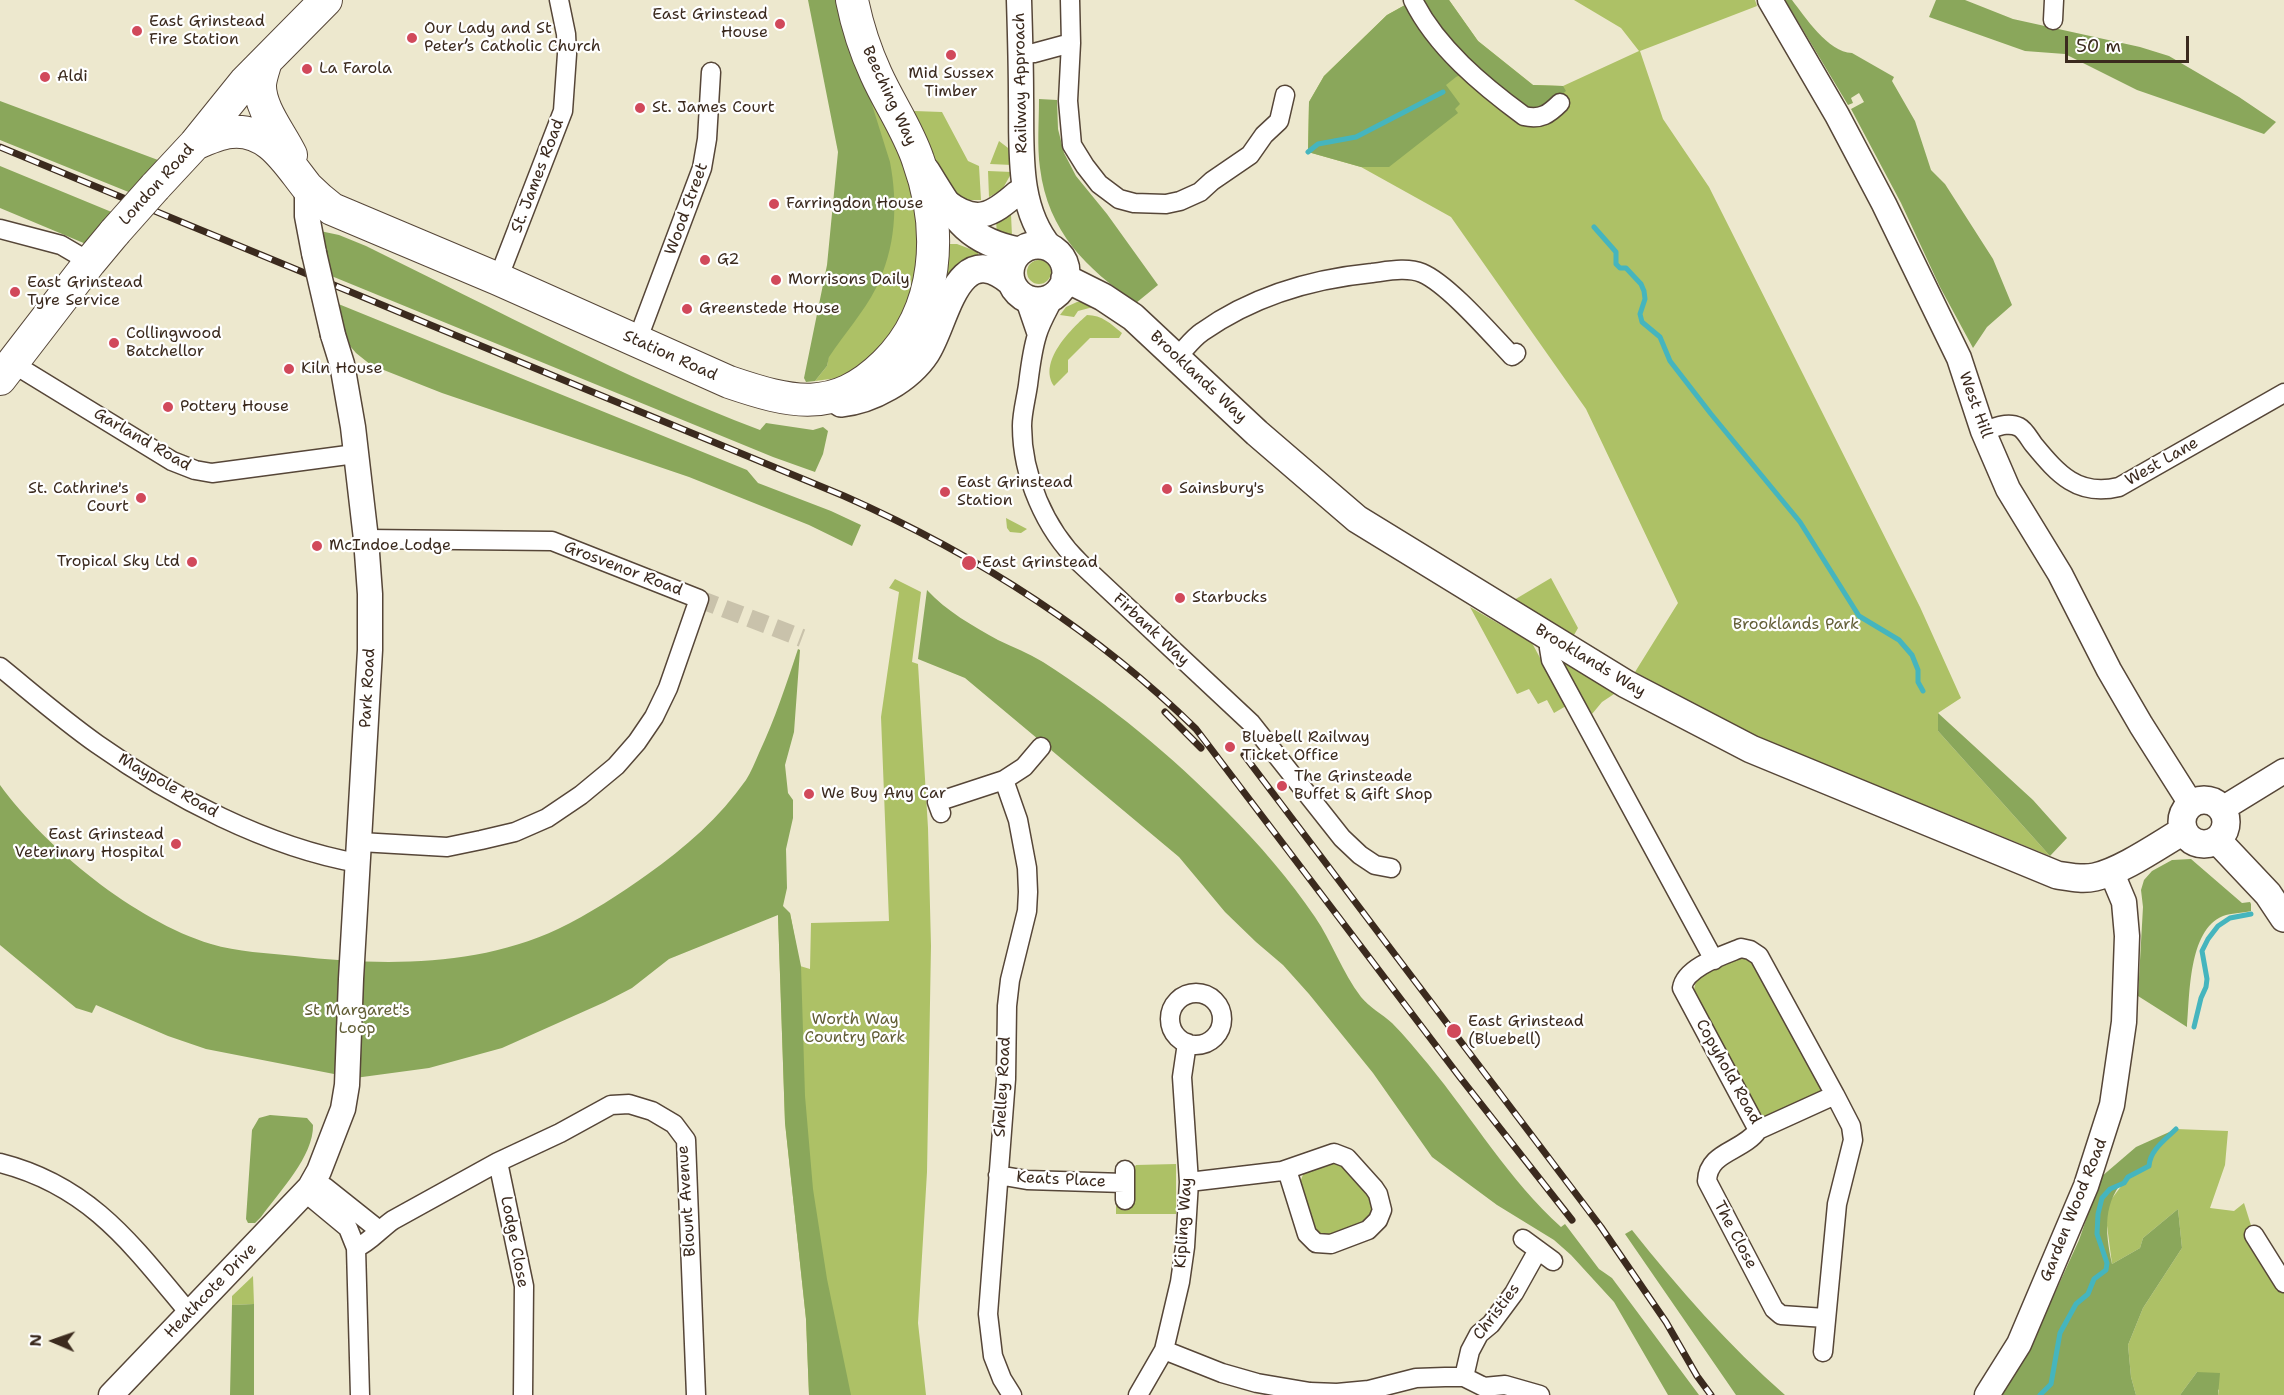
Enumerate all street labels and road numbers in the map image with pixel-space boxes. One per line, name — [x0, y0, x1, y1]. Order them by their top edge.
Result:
street label: Railway Approach — [1010, 12, 1032, 154]
street label: Beeching Way — [858, 43, 920, 149]
street label: St. James Road — [507, 116, 569, 236]
street label: London Road — [115, 140, 199, 230]
street label: Wood Street — [661, 160, 713, 258]
street label: Station Road — [620, 327, 720, 385]
street label: Brooklands Way — [1145, 327, 1251, 427]
street label: West Hill — [1954, 369, 1996, 441]
street label: Garland Road — [90, 404, 194, 476]
street label: West Lane — [2122, 433, 2202, 491]
street label: Grosvenor Road — [561, 538, 685, 600]
street label: Firbank Way — [1109, 590, 1193, 670]
street label: Brooklands Way — [1531, 620, 1649, 702]
street label: Park Road — [356, 648, 380, 728]
street label: Maypole Road — [115, 750, 221, 822]
street label: Copyhold Road — [1691, 1016, 1765, 1128]
street label: Shelley Road — [991, 1036, 1015, 1138]
street label: Garden Wood Road — [2036, 1136, 2112, 1284]
street label: Blount Avenue — [674, 1145, 700, 1257]
street label: Keats Place — [1016, 1168, 1106, 1192]
street label: Kipling Way — [1171, 1177, 1197, 1269]
street label: Lodge Close — [496, 1195, 532, 1289]
street label: The Close — [1709, 1198, 1761, 1272]
street label: Heathcote Drive — [161, 1240, 261, 1342]
street label: Christies — [1470, 1280, 1524, 1344]

